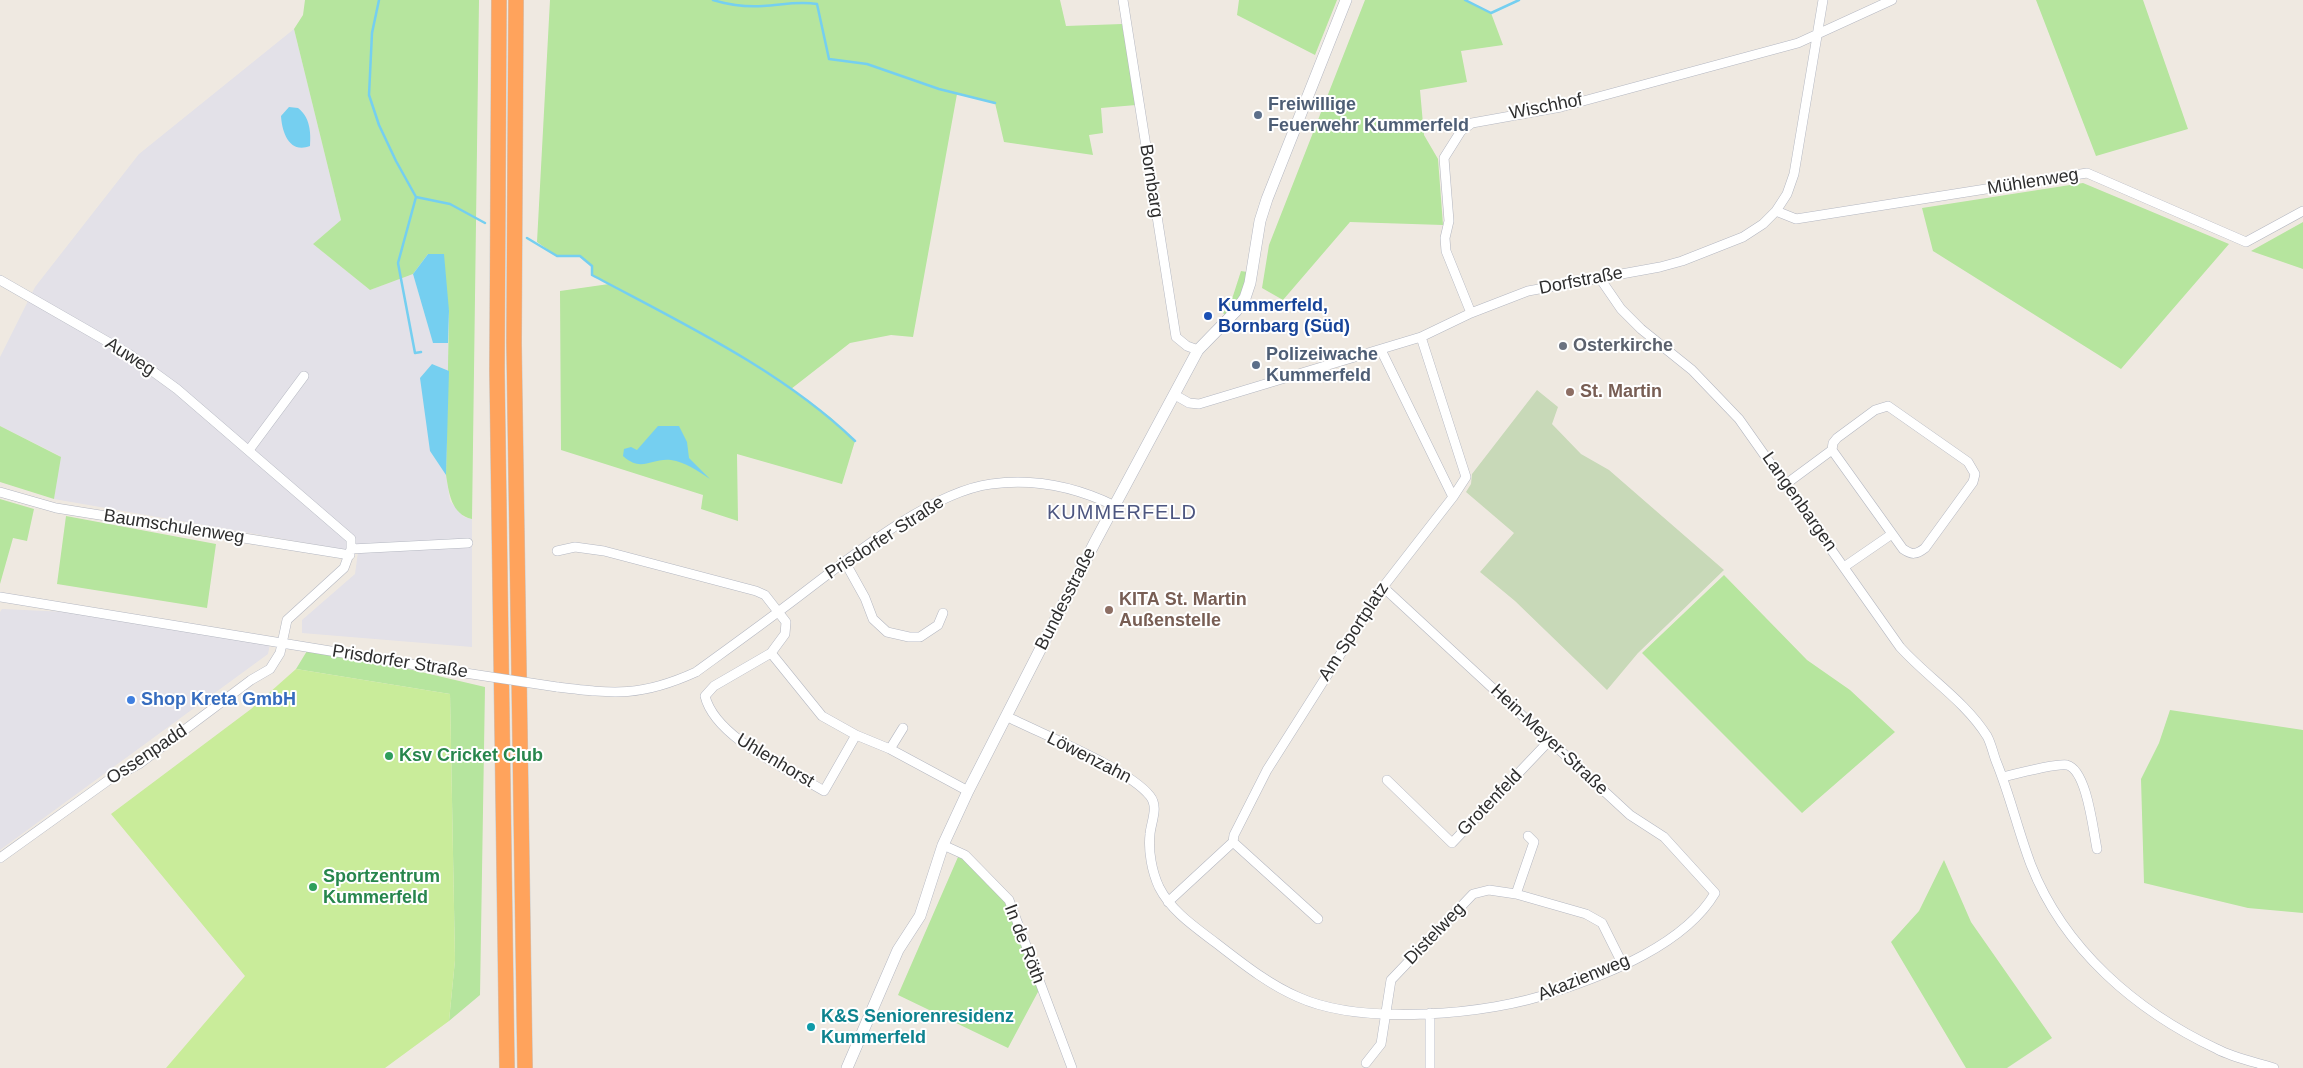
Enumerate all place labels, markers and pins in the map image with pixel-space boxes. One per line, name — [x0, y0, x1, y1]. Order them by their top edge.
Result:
place label: Freiwillige Feuerwehr Kummerfeld — [1268, 94, 1469, 136]
marker: Freiwillige Feuerwehr Kummerfeld — [1252, 109, 1264, 121]
place label: Kummerfeld, Bornbarg (Süd) — [1218, 295, 1350, 338]
marker: Kummerfeld, Bornbarg (Süd) — [1202, 310, 1214, 322]
place label: Osterkirche — [1573, 335, 1673, 357]
marker: Osterkirche — [1557, 340, 1569, 352]
place label: Polizeiwache Kummerfeld — [1266, 344, 1378, 386]
marker: Polizeiwache Kummerfeld — [1250, 359, 1262, 371]
place label: St. Martin — [1580, 381, 1662, 403]
marker: St. Martin — [1564, 386, 1576, 398]
place label: KITA St. Martin Außenstelle — [1119, 589, 1247, 632]
marker: KITA St. Martin Außenstelle — [1103, 604, 1115, 616]
place label: Shop Kreta GmbH — [141, 689, 296, 711]
marker: Shop Kreta GmbH — [125, 694, 137, 706]
place label: Ksv Cricket Club — [399, 745, 543, 767]
marker: Ksv Cricket Club — [383, 750, 395, 762]
place label: Sportzentrum Kummerfeld — [323, 866, 440, 909]
marker: Sportzentrum Kummerfeld — [307, 881, 319, 893]
place label: K&S Seniorenresidenz Kummerfeld — [821, 1006, 1014, 1048]
marker: K&S Seniorenresidenz Kummerfeld — [805, 1021, 817, 1033]

